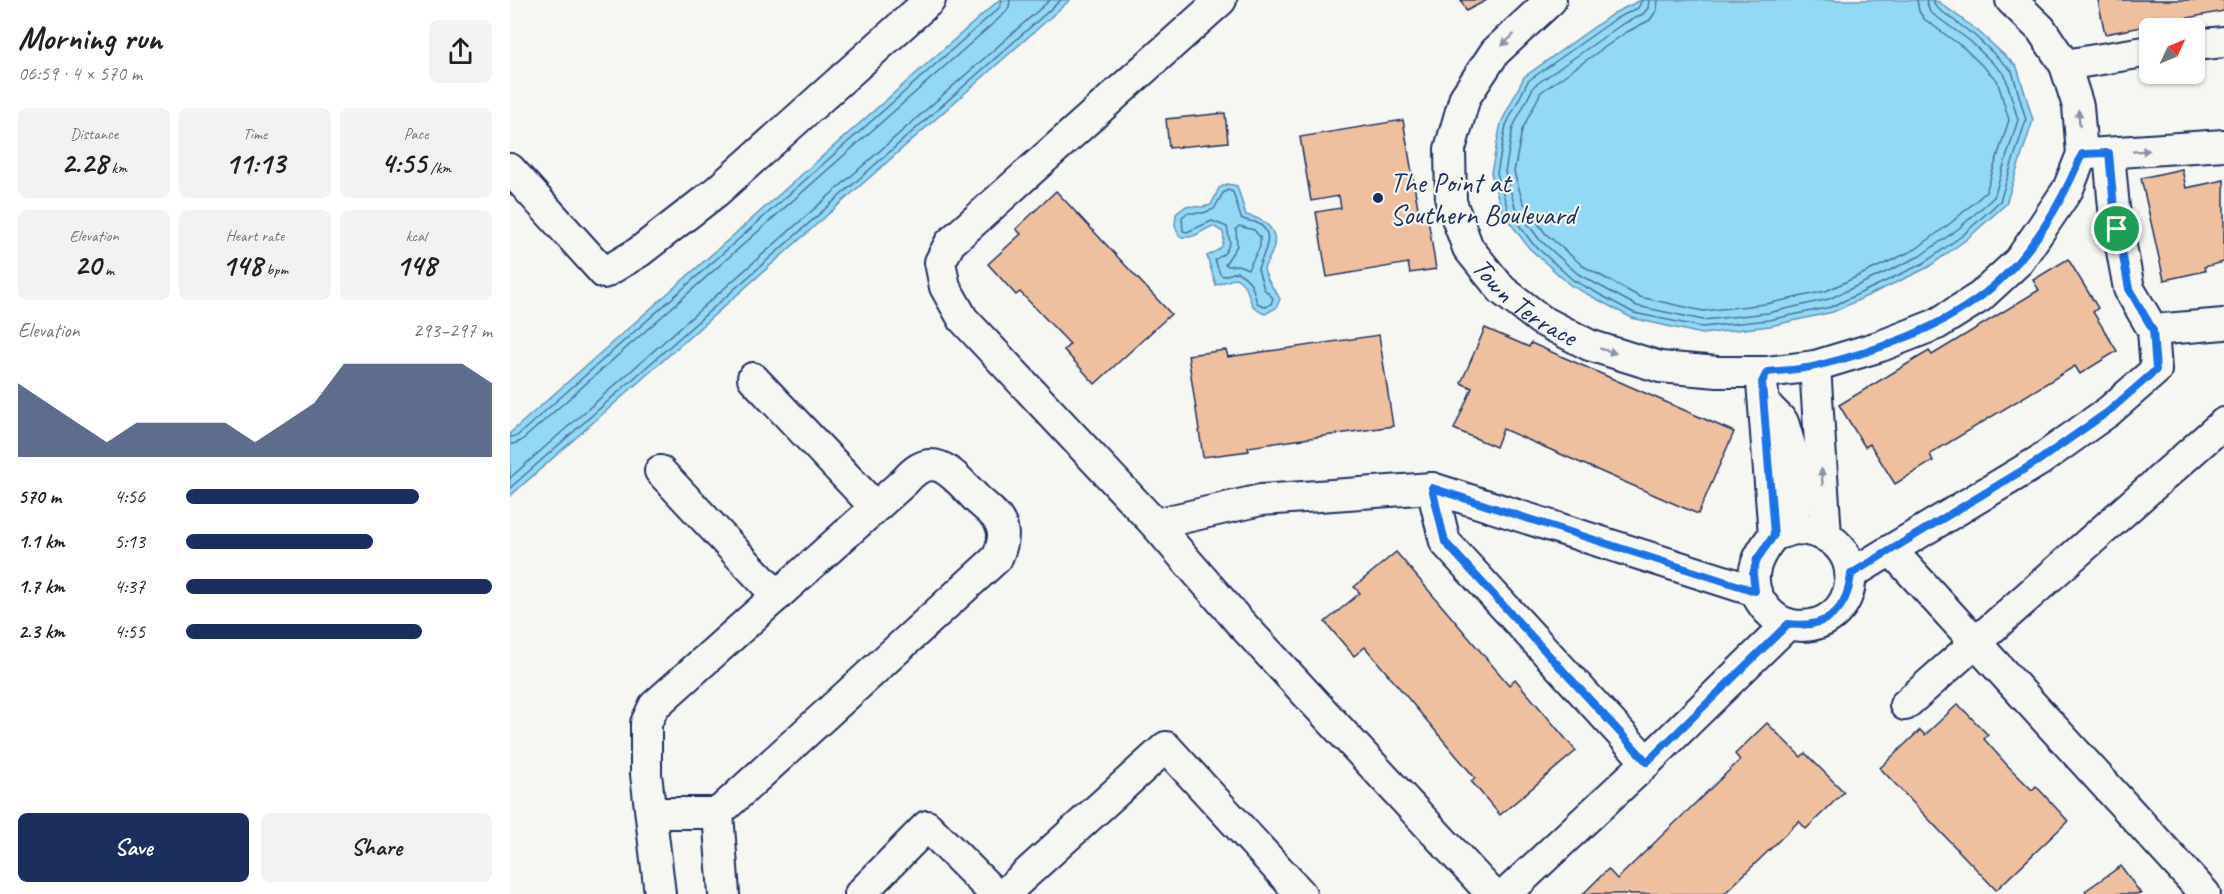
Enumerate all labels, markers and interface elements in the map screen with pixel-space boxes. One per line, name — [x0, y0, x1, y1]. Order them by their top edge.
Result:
text: Morning run — [18, 17, 162, 59]
north arrow — [2139, 18, 2205, 84]
map controls — [2139, 18, 2205, 84]
button: share — [429, 20, 492, 83]
one-way arrow — [1501, 33, 1516, 46]
text: 06:59 · 4 × 570 m — [18, 61, 142, 86]
one-way arrow — [2075, 108, 2084, 127]
text: Distance — [70, 124, 118, 144]
text: Time — [243, 124, 267, 144]
text: Pace — [404, 124, 428, 144]
text: 2.28 — [61, 144, 107, 182]
text: 11:13 — [225, 144, 285, 182]
text: 4:55 — [381, 144, 426, 182]
one-way arrow — [2131, 146, 2150, 156]
text: km — [107, 158, 127, 178]
text: /km — [426, 158, 451, 178]
place label: The Point at Southern Boulevard — [1390, 165, 1579, 232]
marker: The Point at Southern Boulevard — [1371, 191, 1385, 205]
pin — [2091, 203, 2142, 254]
icon: arrive — [2100, 212, 2133, 245]
text: Elevation — [69, 226, 119, 246]
text: Heart rate — [226, 226, 284, 246]
text: kcal — [405, 226, 427, 246]
text: 20 — [74, 246, 101, 284]
text: 148 — [222, 246, 262, 284]
text: 148 — [396, 246, 436, 284]
street label: Town Terrace — [1465, 251, 1585, 355]
text: m — [101, 260, 114, 280]
text: bpm — [262, 260, 288, 280]
text: Elevation — [18, 318, 80, 343]
text: 293–297 m — [413, 318, 492, 343]
one-way arrow — [1599, 347, 1617, 356]
one-way arrow — [1818, 468, 1827, 487]
text: 570 m — [18, 484, 61, 509]
text: 4:56 — [114, 484, 145, 509]
text: 1.1 km — [18, 529, 65, 554]
text: 5:13 — [114, 529, 145, 554]
text: 1.7 km — [18, 574, 64, 599]
text: 4:37 — [114, 574, 145, 599]
text: 2.3 km — [18, 619, 65, 644]
text: 4:55 — [114, 619, 145, 644]
button: Save — [18, 813, 249, 882]
button: Share — [261, 813, 492, 882]

